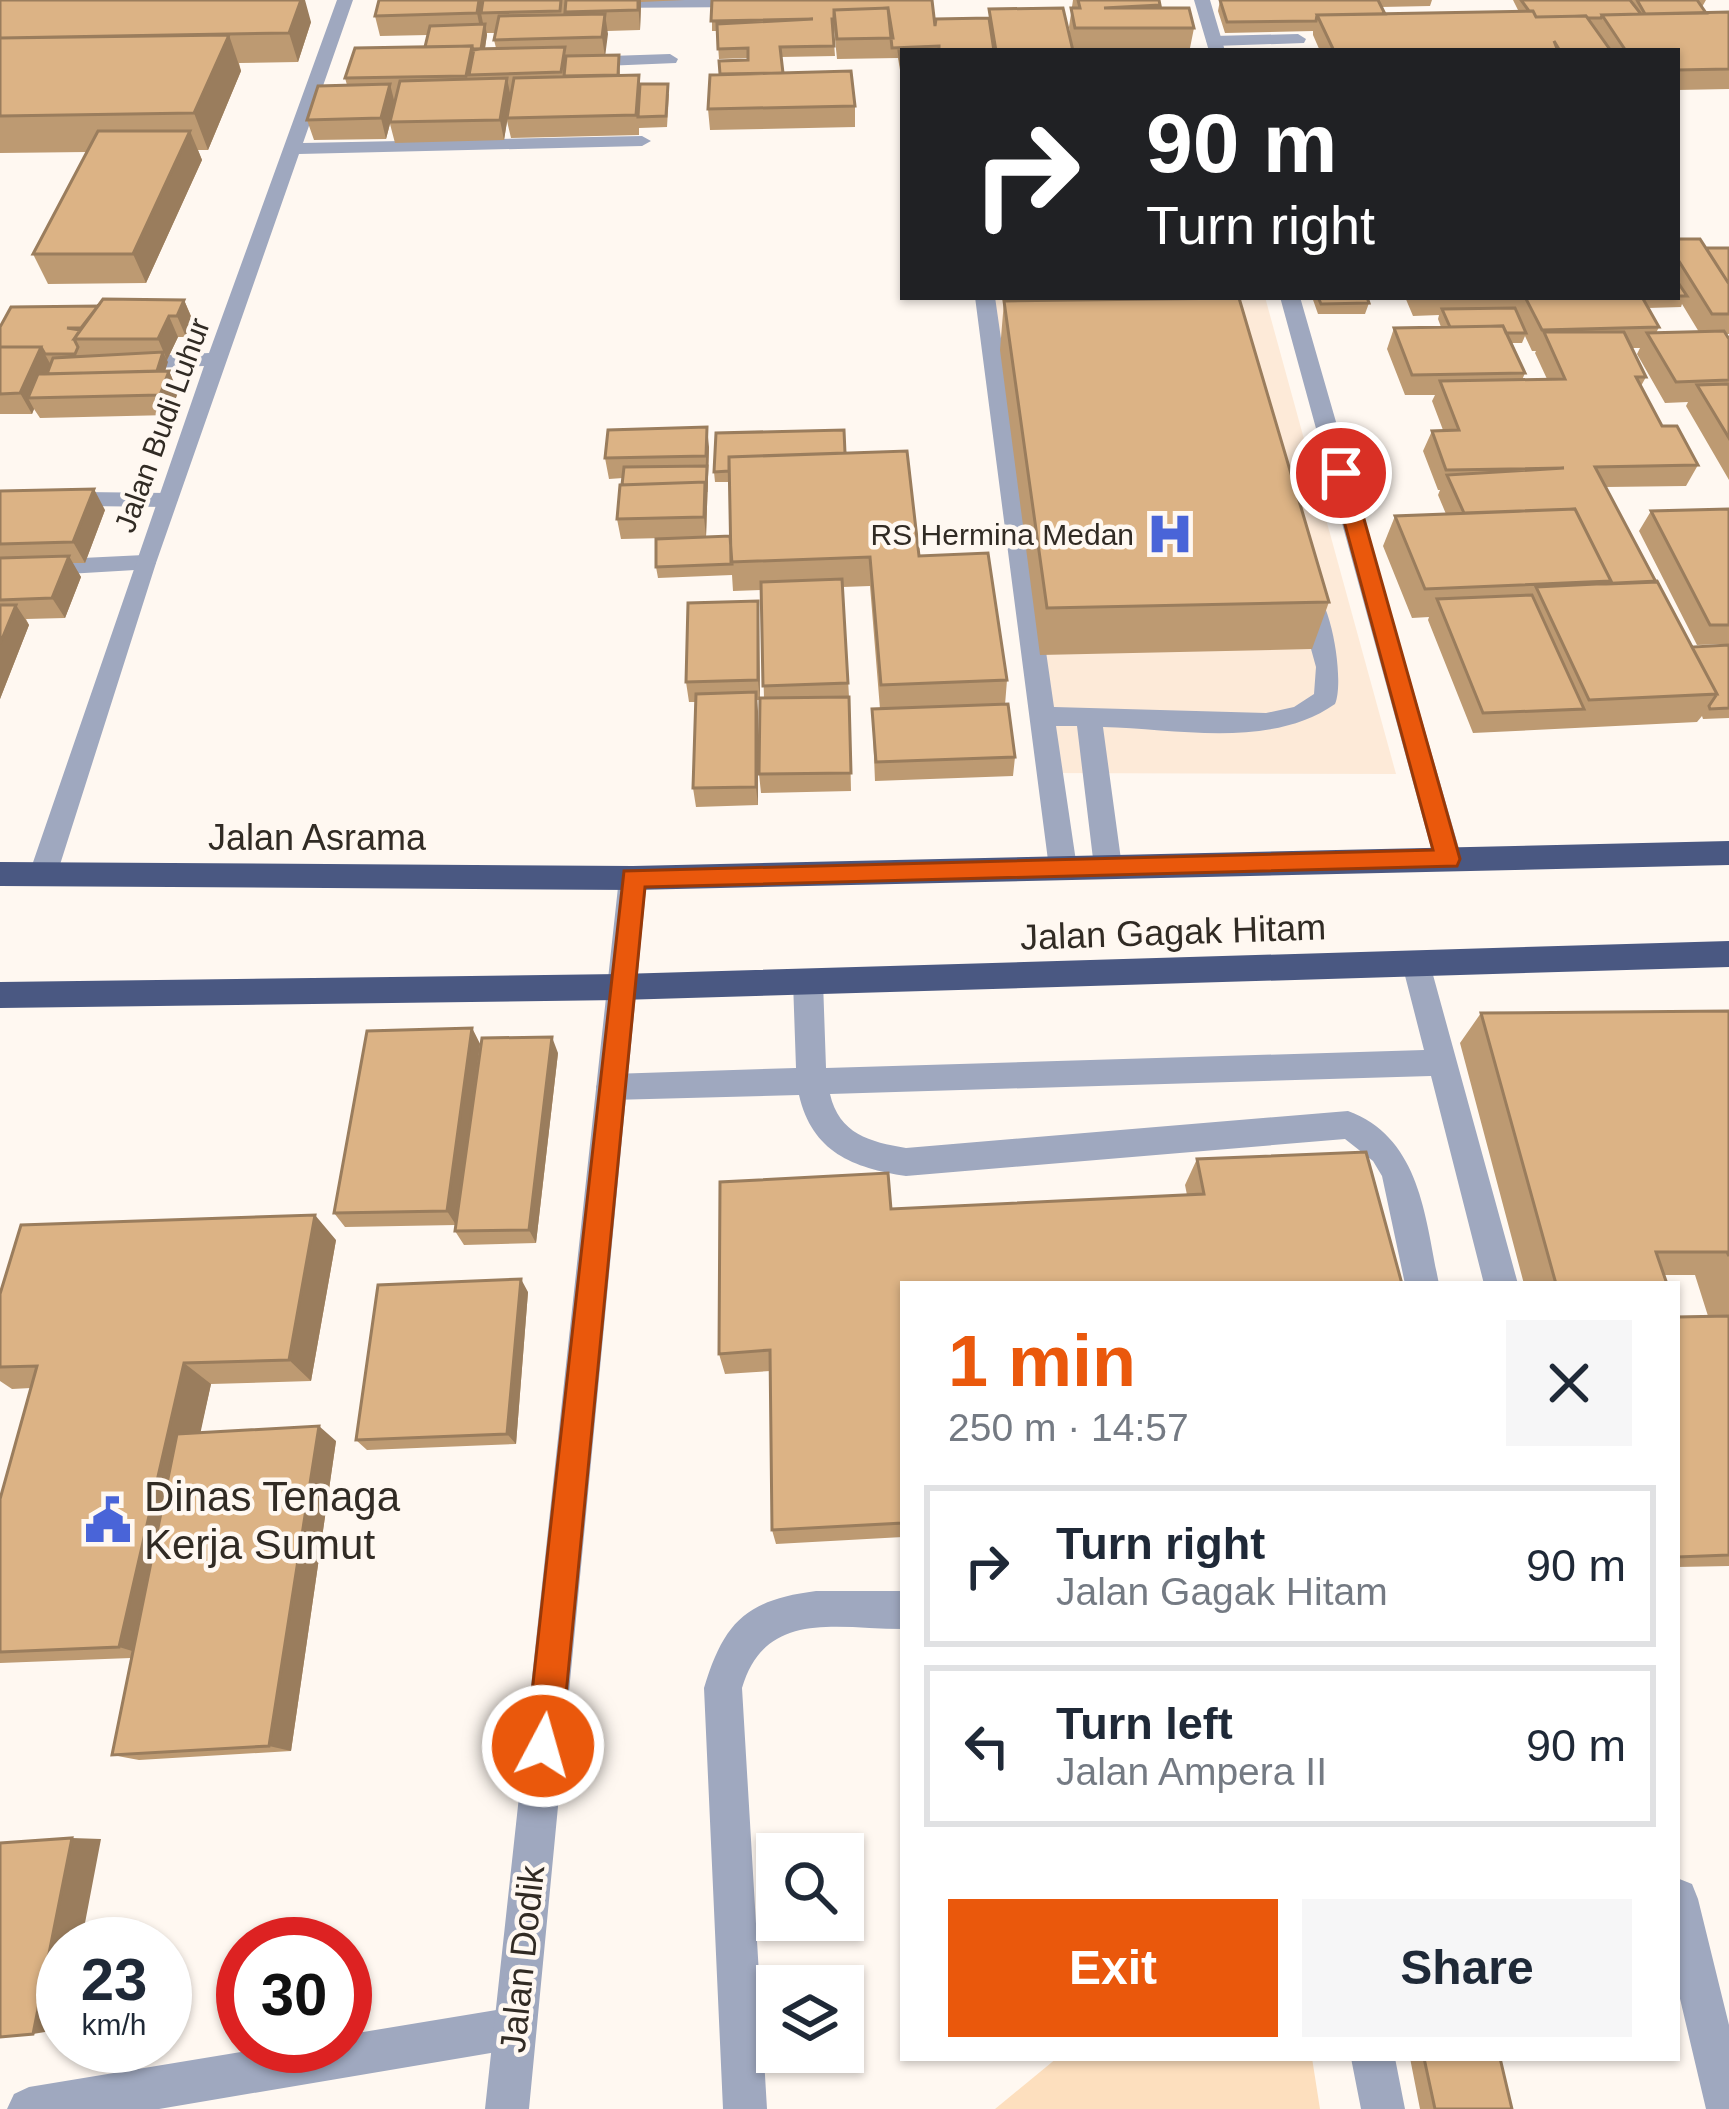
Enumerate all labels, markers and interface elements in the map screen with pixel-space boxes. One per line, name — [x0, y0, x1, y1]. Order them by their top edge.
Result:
icon: right — [948, 96, 1104, 252]
text: 90 m — [1146, 96, 1337, 190]
text: Turn right — [1146, 195, 1375, 255]
street label: Jalan Budi Luhur — [108, 314, 216, 536]
pin — [1290, 422, 1392, 524]
icon: arrive — [1308, 440, 1374, 506]
hospital icon: RS Hermina Medan — [1145, 509, 1195, 559]
place label: RS Hermina Medan — [871, 518, 1134, 551]
street label: Jalan Asrama — [208, 817, 427, 858]
street label: Jalan Gagak Hitam — [1019, 906, 1327, 958]
button: close — [1506, 1320, 1632, 1446]
text: 1 min — [948, 1321, 1136, 1401]
text: 250 m · 14:57 — [948, 1406, 1189, 1449]
place label: Dinas Tenaga Kerja Sumut — [144, 1473, 401, 1568]
public building icon: Dinas Tenaga Kerja Sumut — [83, 1495, 133, 1545]
text: Turn right — [1056, 1518, 1265, 1569]
icon: right — [954, 1533, 1020, 1599]
text: 90 m — [1526, 1540, 1626, 1591]
text: Jalan Gagak Hitam — [1056, 1570, 1388, 1613]
position arrow — [480, 1683, 606, 1809]
text: Turn left — [1056, 1698, 1233, 1749]
icon: left — [954, 1713, 1020, 1779]
text: 90 m — [1526, 1720, 1626, 1771]
text: Jalan Ampera II — [1056, 1750, 1327, 1793]
map controls — [756, 1833, 864, 2073]
button: search — [756, 1833, 864, 1941]
street label: Jalan Dodik — [492, 1862, 552, 2055]
button: Exit — [948, 1899, 1278, 2037]
button: Share — [1302, 1899, 1632, 2037]
speed limit sign: 30 — [216, 1917, 372, 2073]
text: 23 — [81, 1946, 147, 2013]
button: layers — [756, 1965, 864, 2073]
text: km/h — [81, 2008, 147, 2041]

